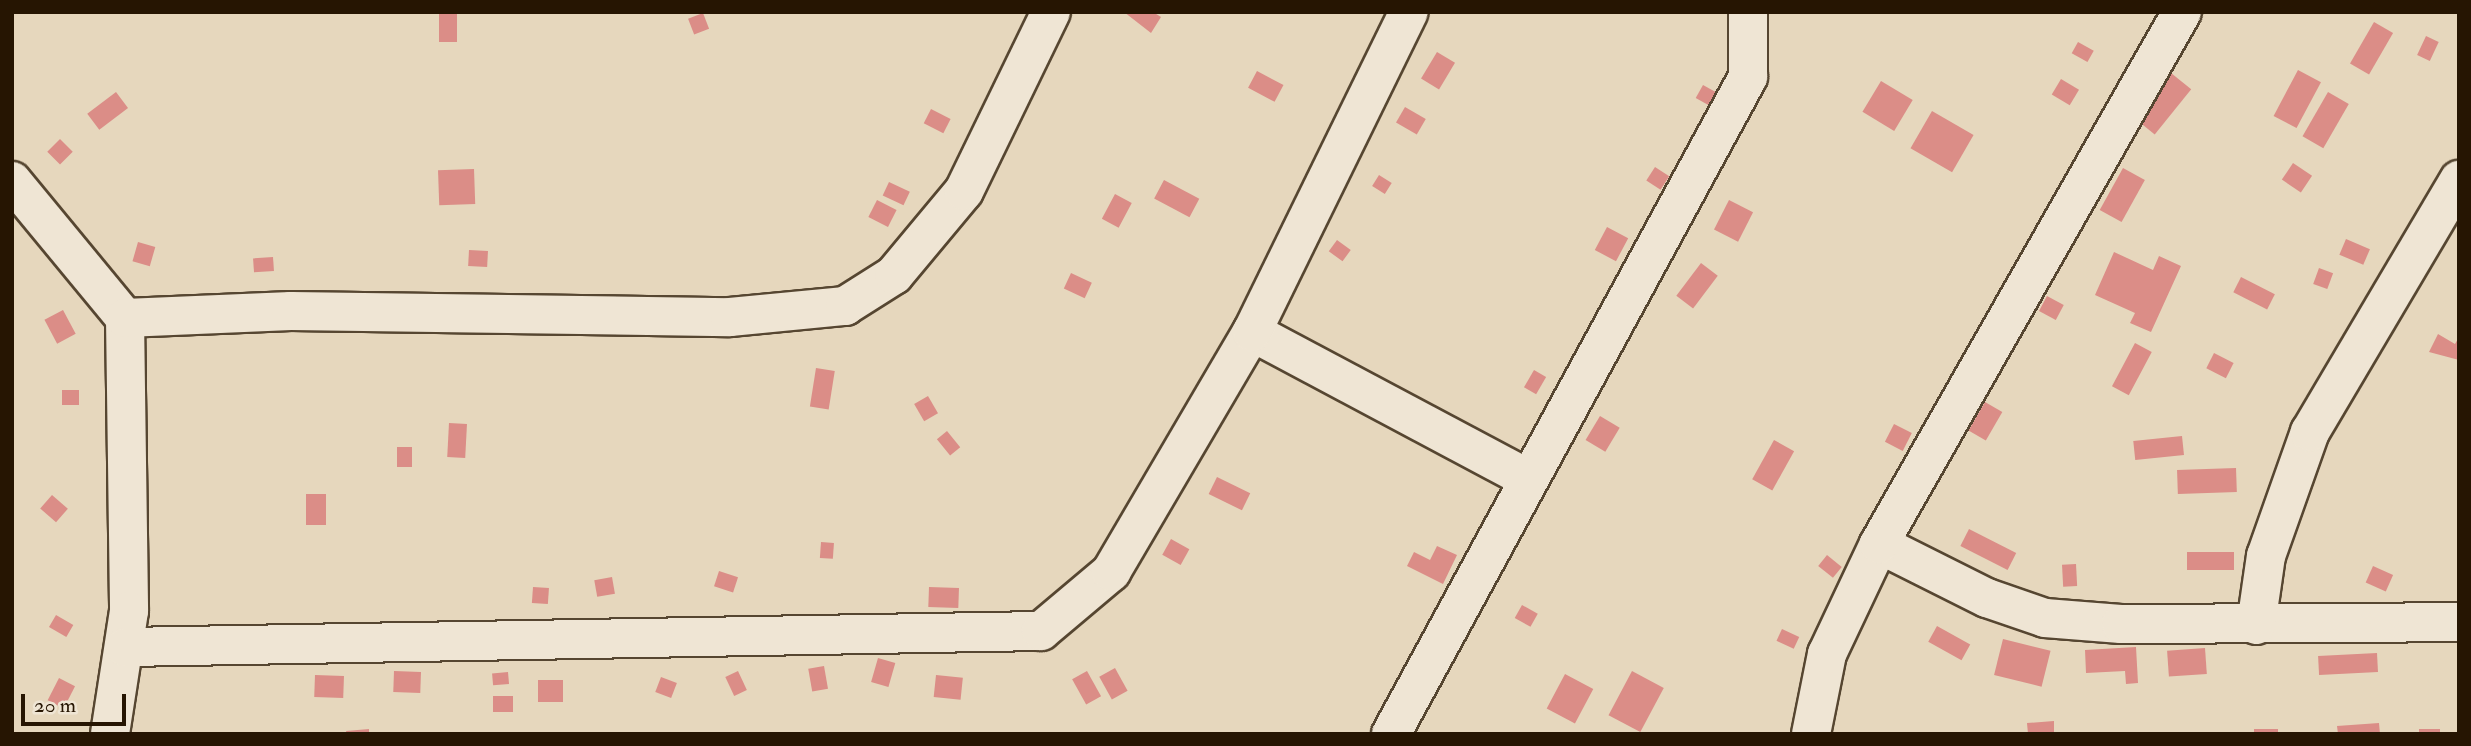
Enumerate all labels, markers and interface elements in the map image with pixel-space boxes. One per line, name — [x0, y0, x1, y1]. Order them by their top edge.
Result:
scale bar — [24, 680, 130, 724]
text: 20 m — [34, 692, 76, 719]

